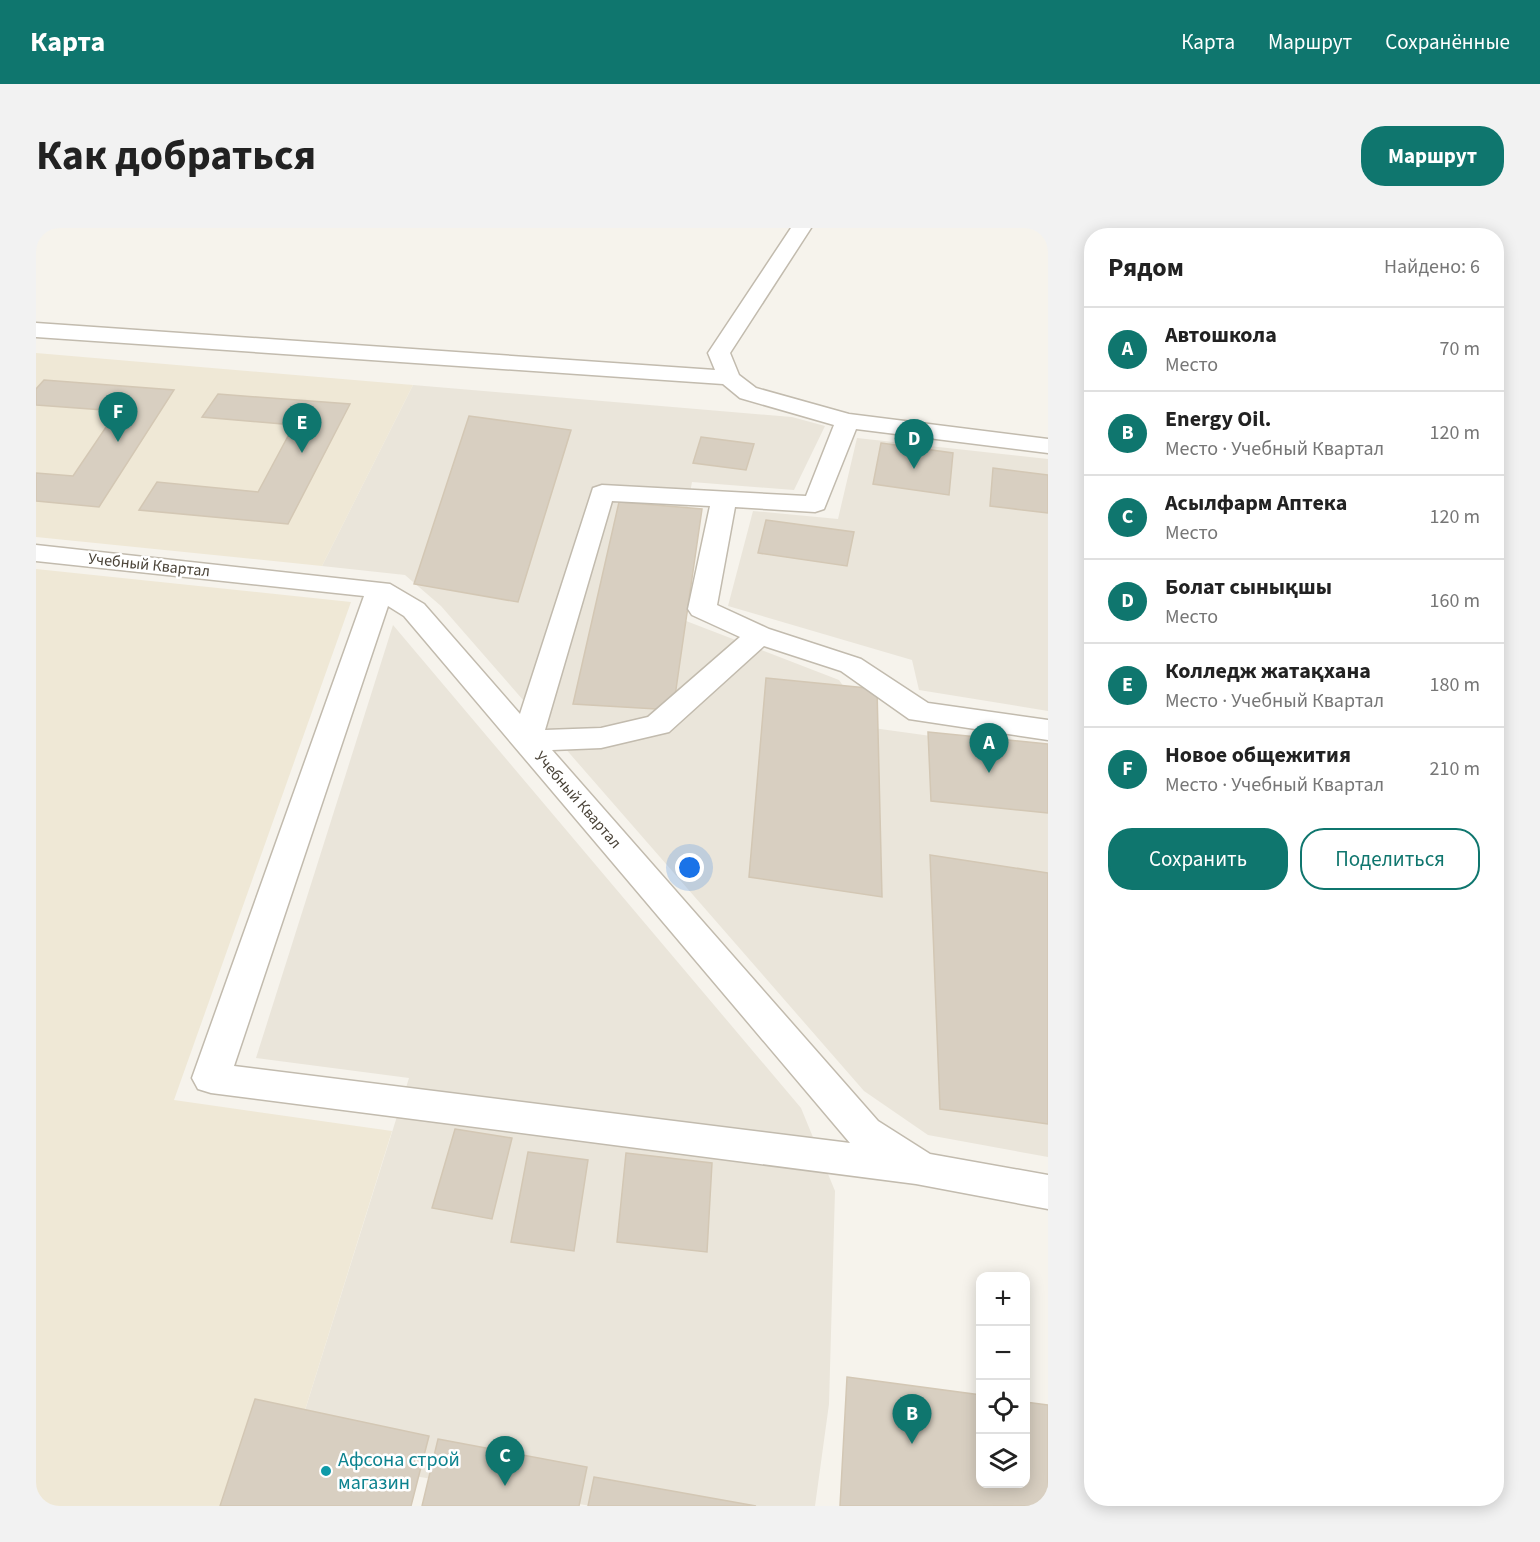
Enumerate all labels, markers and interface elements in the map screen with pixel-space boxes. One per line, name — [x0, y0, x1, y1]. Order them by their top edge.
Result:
text: Карта — [30, 22, 105, 62]
text: Карта — [1181, 27, 1235, 57]
text: Маршрут — [1268, 27, 1352, 57]
text: Сохранённые — [1385, 27, 1510, 57]
text: Как добраться — [36, 126, 316, 186]
button: Маршрут — [1361, 126, 1504, 186]
text: Рядом — [1108, 249, 1184, 286]
text: Найдено: 6 — [1384, 253, 1480, 281]
text: Автошкола — [1165, 319, 1277, 351]
text: A — [1122, 335, 1133, 363]
text: 70 m — [1440, 335, 1480, 363]
text: Место — [1165, 351, 1218, 379]
pin: F — [98, 392, 137, 442]
text: Energy Oil. — [1165, 403, 1271, 435]
pin: E — [282, 404, 322, 453]
text: B — [1121, 419, 1134, 447]
text: 120 m — [1430, 419, 1480, 447]
pin: D — [894, 420, 934, 469]
text: Место · Учебный Квартал — [1165, 435, 1384, 463]
text: Асылфарм Аптека — [1165, 487, 1347, 519]
text: C — [1122, 503, 1133, 531]
text: 120 m — [1430, 503, 1480, 531]
text: Место — [1165, 519, 1218, 547]
street label: Учебный Квартал — [87, 548, 211, 582]
text: Болат сынықшы — [1165, 571, 1332, 603]
text: D — [1121, 587, 1134, 615]
text: 160 m — [1430, 587, 1480, 615]
text: Место — [1165, 603, 1218, 631]
text: Колледж жатақхана — [1165, 655, 1371, 687]
text: E — [1122, 671, 1133, 699]
text: 180 m — [1430, 671, 1480, 699]
text: Место · Учебный Квартал — [1165, 687, 1384, 715]
pin: A — [970, 724, 1008, 773]
text: Новое общежития — [1165, 739, 1351, 771]
street label: Учебный Квартал — [530, 747, 626, 853]
text: F — [1122, 755, 1133, 783]
text: 210 m — [1430, 755, 1480, 783]
text: Место · Учебный Квартал — [1165, 771, 1384, 799]
button: Сохранить — [1108, 828, 1288, 890]
button: Поделиться — [1300, 828, 1480, 890]
your location — [675, 853, 704, 882]
map controls — [976, 1272, 1030, 1488]
button: + — [976, 1272, 1030, 1326]
button: − — [976, 1326, 1030, 1380]
button: locate — [976, 1380, 1030, 1434]
pin: B — [892, 1394, 932, 1444]
button: layers — [976, 1434, 1030, 1488]
pin: C — [486, 1436, 524, 1486]
place label: Афсона строй магазин — [338, 1446, 460, 1497]
marker: Афсона строй магазин — [319, 1464, 333, 1478]

